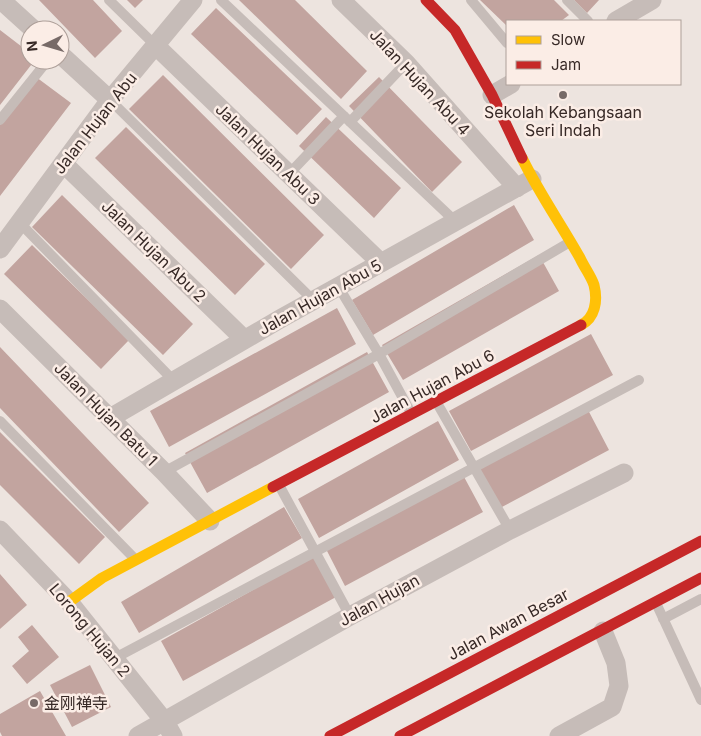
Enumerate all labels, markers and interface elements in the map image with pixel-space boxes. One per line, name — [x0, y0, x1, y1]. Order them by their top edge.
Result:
north arrow — [20, 20, 70, 70]
legend — [506, 20, 681, 85]
street label: Jalan Hujan Abu 4 — [366, 25, 474, 139]
text: Slow — [551, 30, 585, 49]
text: N — [23, 40, 40, 52]
text: Jam — [551, 55, 581, 74]
street label: Jalan Hujan Abu — [49, 68, 141, 178]
marker: Sekolah Kebangsaan Seri Indah — [557, 89, 569, 101]
street label: Jalan Hujan Abu 3 — [211, 99, 325, 209]
place label: Sekolah Kebangsaan Seri Indah — [484, 102, 642, 140]
street label: Jalan Hujan Abu 2 — [98, 196, 210, 306]
street label: Jalan Hujan Abu 5 — [255, 255, 385, 339]
street label: Jalan Hujan Abu 6 — [366, 345, 498, 427]
street label: Jalan Hujan Batu 1 — [50, 358, 162, 470]
street label: Jalan Hujan — [335, 570, 423, 630]
street label: Lorong Hujan 2 — [45, 579, 135, 681]
street label: Jalan Awan Besar — [444, 584, 572, 664]
place label: 金刚禅寺 — [44, 693, 108, 713]
marker: 金刚禅寺 — [28, 697, 40, 709]

